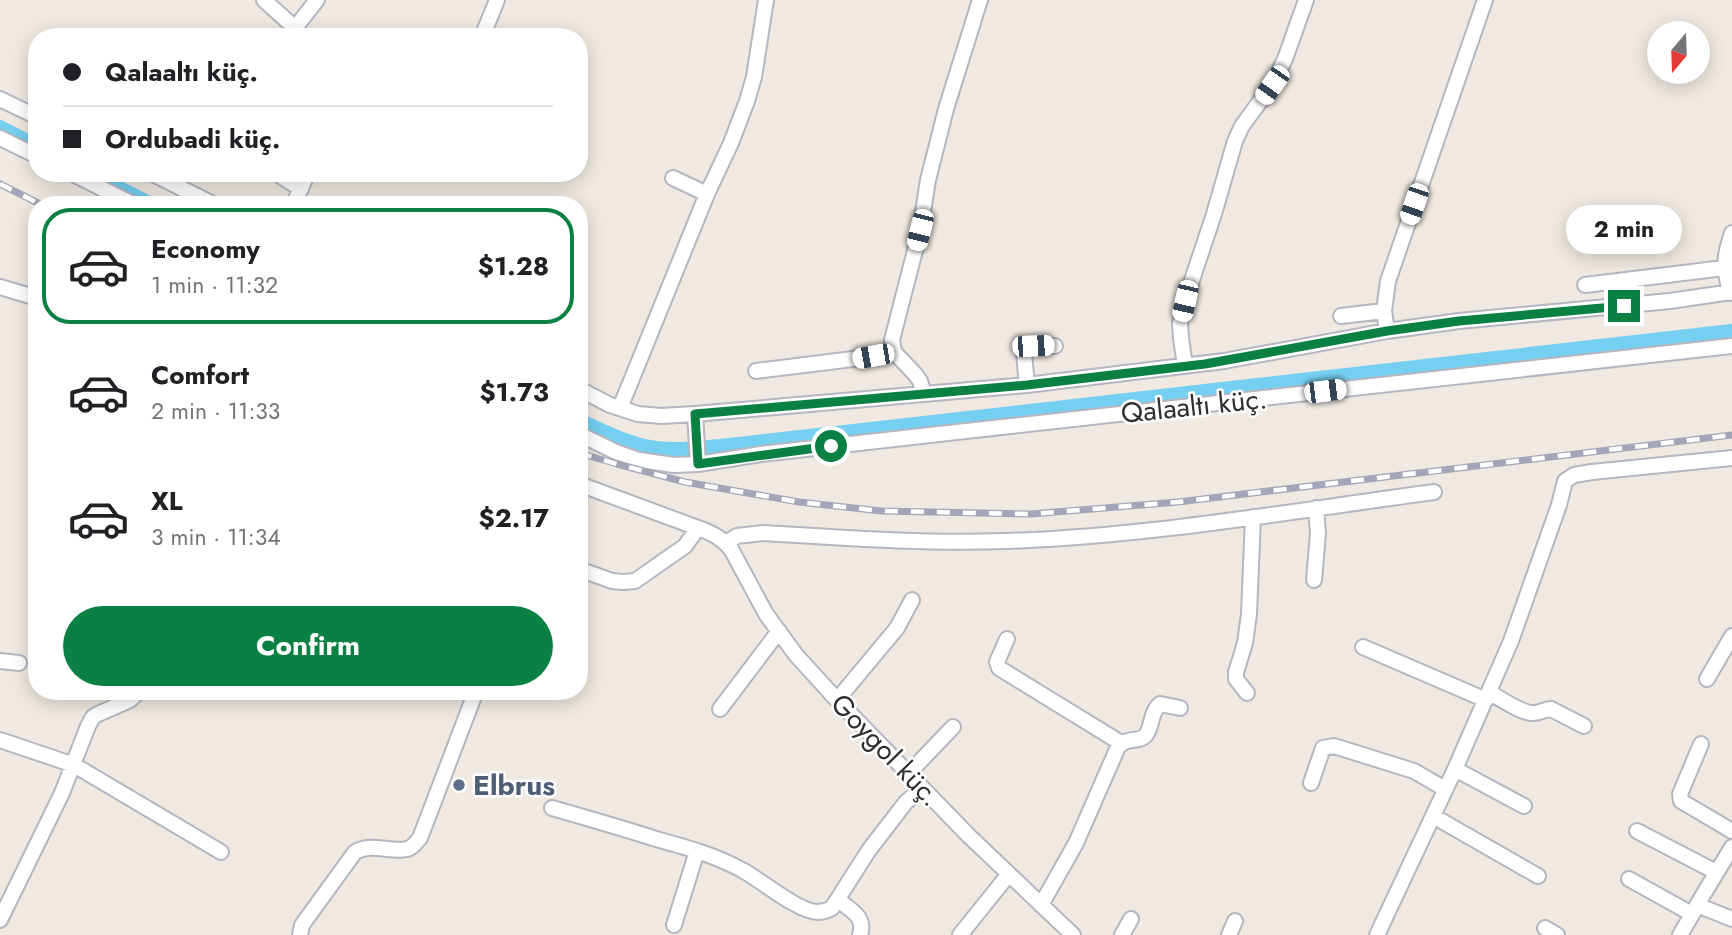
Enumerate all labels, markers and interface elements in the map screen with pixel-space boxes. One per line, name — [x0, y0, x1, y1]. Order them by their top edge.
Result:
north arrow — [1647, 21, 1710, 84]
map controls — [1647, 21, 1710, 84]
text: Qalaaltı küç. — [105, 53, 258, 91]
car — [1252, 62, 1293, 108]
text: Ordubadi küç. — [105, 120, 280, 158]
car — [1398, 181, 1431, 227]
callout: 2 min — [1566, 204, 1682, 254]
car — [905, 207, 936, 253]
text: 2 min — [1594, 212, 1654, 246]
text: Economy — [151, 230, 260, 268]
icon: car — [67, 235, 130, 298]
text: $1.28 — [478, 247, 549, 285]
text: 1 min · 11:32 — [151, 268, 278, 302]
car — [1171, 278, 1200, 324]
route end — [1608, 290, 1640, 322]
car — [1012, 335, 1055, 357]
car — [851, 342, 896, 370]
text: Comfort — [151, 356, 249, 394]
icon: car — [67, 361, 130, 424]
text: $1.73 — [479, 373, 549, 411]
street label: Qalaaltı küç. — [1119, 378, 1269, 434]
car — [1303, 378, 1348, 404]
text: 2 min · 11:33 — [151, 394, 280, 428]
route start — [815, 430, 847, 462]
text: XL — [151, 482, 183, 520]
icon: car — [67, 487, 130, 550]
text: $2.17 — [478, 499, 549, 537]
text: 3 min · 11:34 — [151, 520, 281, 554]
button: Confirm — [63, 606, 553, 686]
street label: Goygol küç. — [821, 684, 951, 816]
place label: Elbrus — [473, 765, 555, 806]
marker: Elbrus — [451, 777, 467, 793]

